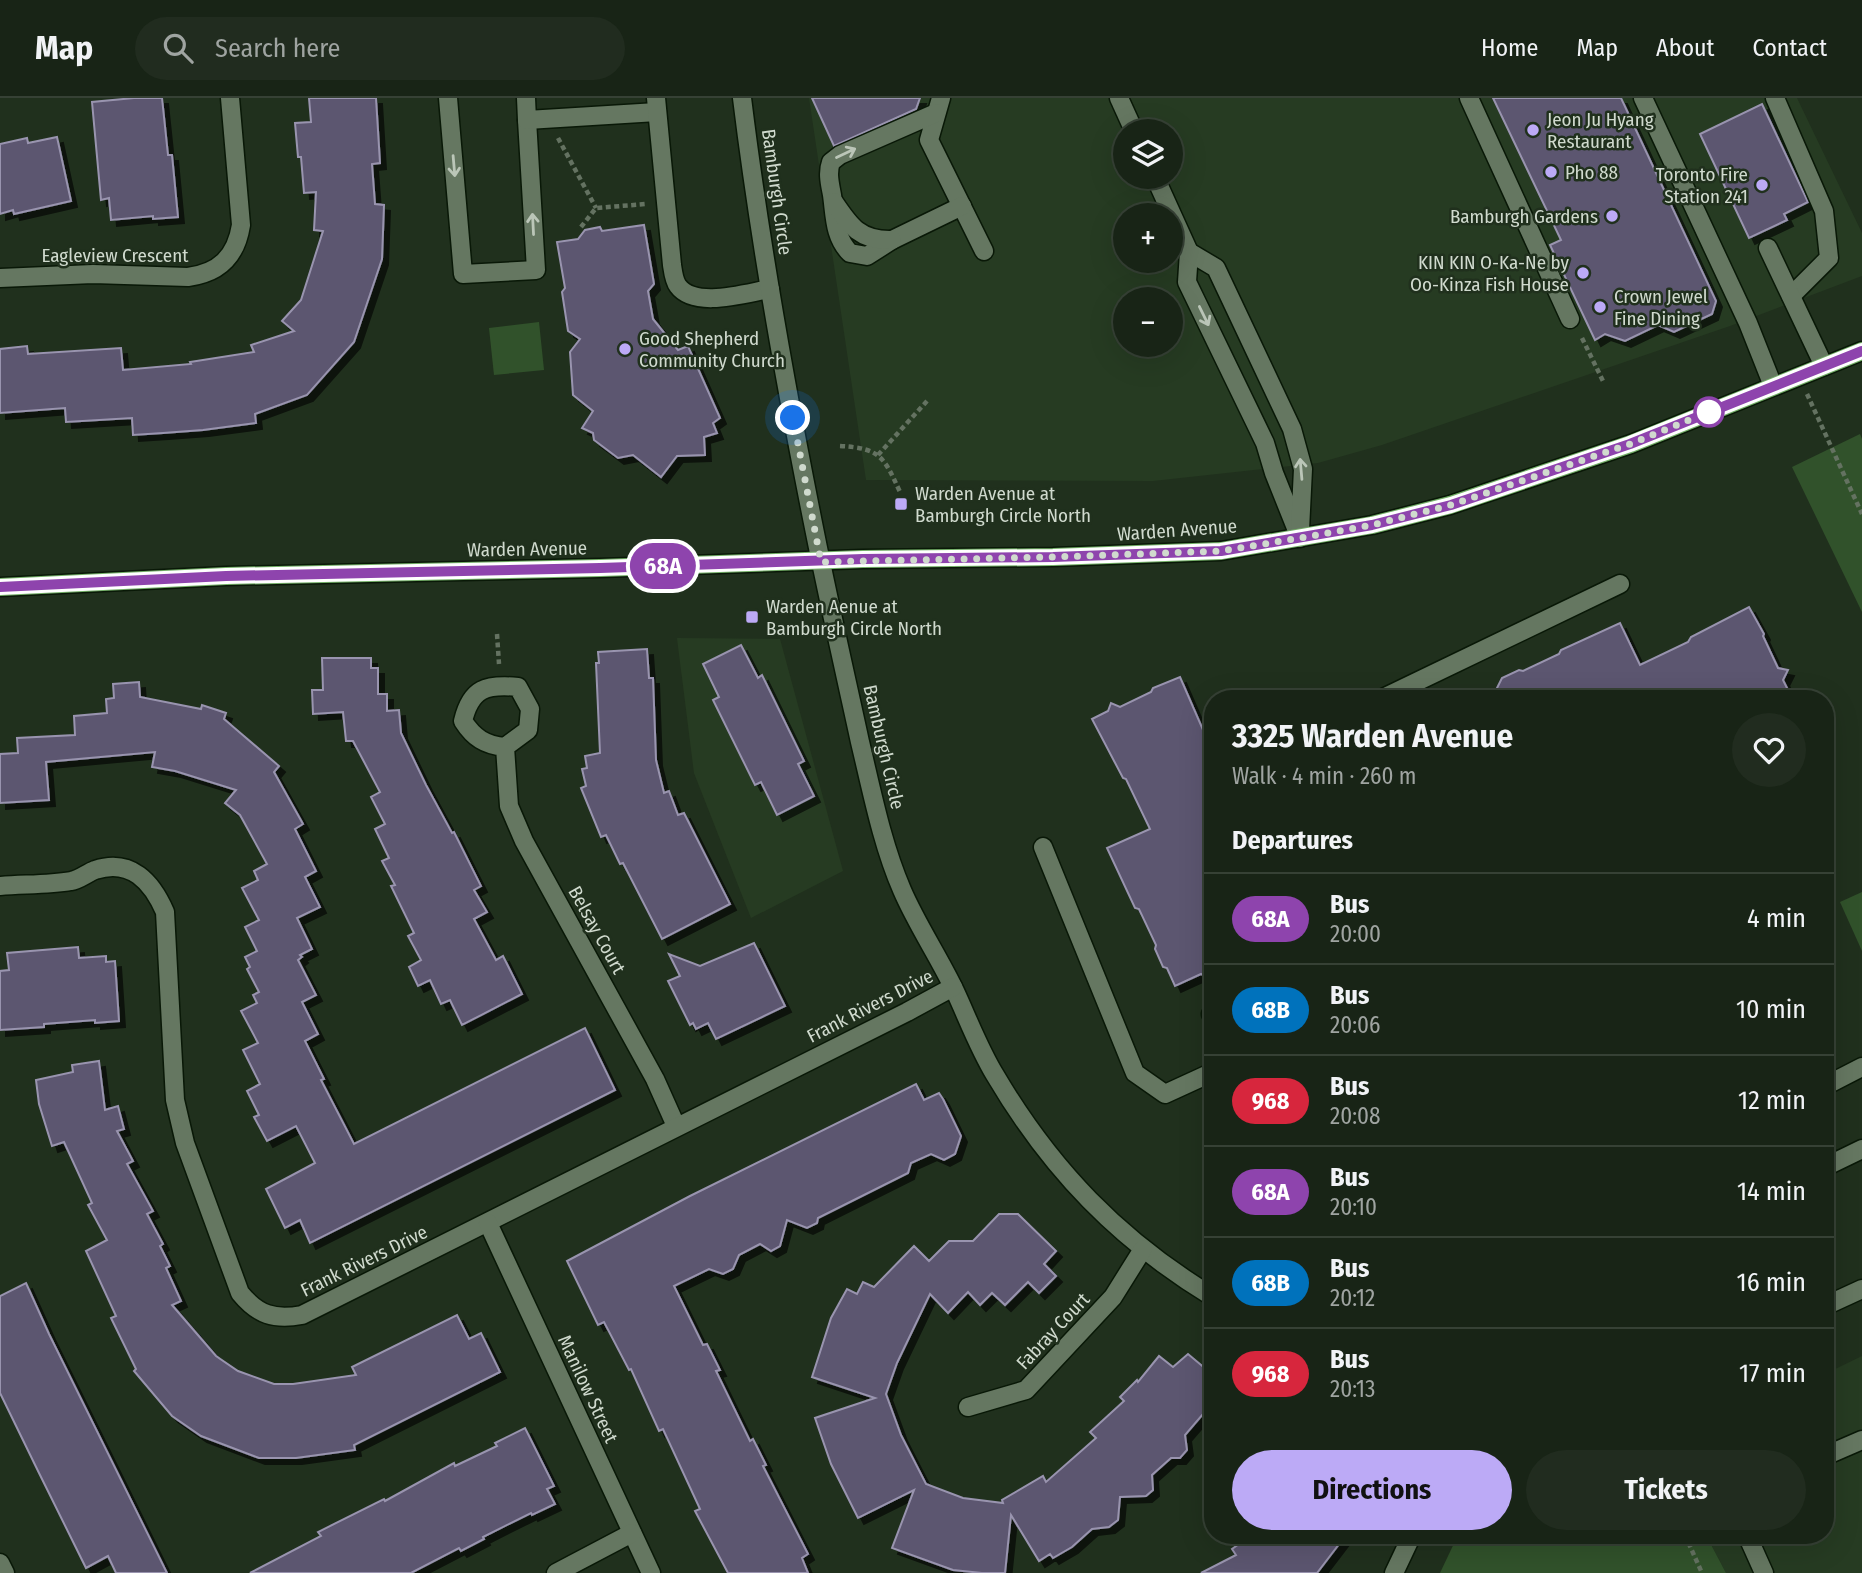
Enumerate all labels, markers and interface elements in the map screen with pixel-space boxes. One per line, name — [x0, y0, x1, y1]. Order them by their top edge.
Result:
search box — [135, 17, 625, 80]
text: Map — [35, 28, 93, 68]
icon: search — [159, 29, 197, 67]
text: Search here — [215, 33, 340, 64]
text: Home — [1481, 34, 1538, 62]
text: Map — [1576, 34, 1618, 62]
text: About — [1656, 34, 1714, 62]
text: Contact — [1752, 34, 1827, 62]
place label: Jeon Ju Hyang Restaurant — [1547, 108, 1654, 153]
map controls — [1113, 119, 1183, 357]
button: layers — [1113, 119, 1183, 189]
marker: Jeon Ju Hyang Restaurant — [1525, 122, 1541, 138]
street label: Bamburgh Circle — [757, 127, 797, 257]
one-way arrow — [835, 146, 857, 159]
one-way arrow — [448, 154, 461, 177]
place label: Pho 88 — [1565, 161, 1618, 184]
place label: Toronto Fire Station 241 — [1656, 163, 1748, 208]
marker: Pho 88 — [1543, 164, 1559, 180]
marker: Toronto Fire Station 241 — [1754, 177, 1770, 193]
button: + — [1113, 203, 1183, 273]
place label: Bamburgh Gardens — [1450, 205, 1598, 228]
marker: Bamburgh Gardens — [1604, 208, 1620, 224]
one-way arrow — [527, 213, 540, 236]
street label: Eagleview Crescent — [42, 244, 189, 267]
place label: KIN KIN O-Ka-Ne by Oo-Kinza Fish House — [1410, 251, 1570, 296]
marker: KIN KIN O-Ka-Ne by Oo-Kinza Fish House — [1575, 265, 1591, 281]
place label: Crown Jewel Fine Dining — [1614, 285, 1708, 330]
button: − — [1113, 287, 1183, 357]
marker: Crown Jewel Fine Dining — [1592, 299, 1608, 315]
one-way arrow — [1197, 305, 1211, 326]
place label: Good Shepherd Community Church — [639, 327, 785, 372]
marker: Good Shepherd Community Church — [617, 341, 633, 357]
unlabelled marker — [1694, 397, 1724, 427]
your location — [775, 400, 810, 435]
one-way arrow — [1294, 459, 1307, 481]
place label: Warden Avenue at Bamburgh Circle North — [915, 482, 1091, 527]
marker: Warden Avenue at Bamburgh Circle North — [893, 496, 909, 512]
street label: Warden Avenue — [1116, 514, 1238, 546]
street label: Warden Avenue — [467, 536, 587, 562]
line badge: 68A — [623, 543, 703, 589]
text: 68A — [644, 552, 682, 580]
place label: Warden Aenue at Bamburgh Circle North — [766, 595, 942, 640]
marker: Warden Aenue at Bamburgh Circle North — [744, 609, 760, 625]
street label: Bamburgh Circle — [858, 682, 910, 812]
button: heart — [1732, 713, 1806, 787]
text: 3325 Warden Avenue — [1232, 716, 1513, 756]
text: Walk · 4 min · 260 m — [1232, 762, 1417, 790]
text: Departures — [1232, 825, 1353, 856]
street label: Belsay Court — [563, 882, 631, 979]
text: Bus — [1330, 889, 1369, 920]
text: 4 min — [1747, 903, 1806, 934]
text: 68A — [1251, 905, 1290, 933]
text: 20:00 — [1330, 920, 1381, 948]
street label: Frank Rivers Drive — [803, 964, 937, 1048]
text: Bus — [1330, 980, 1369, 1011]
text: 10 min — [1736, 994, 1806, 1025]
text: 68B — [1251, 996, 1290, 1024]
text: 20:06 — [1330, 1011, 1380, 1039]
text: Bus — [1330, 1071, 1369, 1102]
text: 12 min — [1738, 1085, 1806, 1116]
text: 968 — [1252, 1087, 1289, 1115]
text: 20:08 — [1330, 1102, 1381, 1130]
text: Bus — [1330, 1162, 1369, 1193]
text: 14 min — [1737, 1176, 1806, 1207]
text: 68A — [1251, 1178, 1290, 1206]
text: 20:10 — [1330, 1193, 1377, 1221]
street label: Frank Rivers Drive — [297, 1220, 431, 1302]
text: Bus — [1330, 1253, 1369, 1284]
text: 16 min — [1737, 1267, 1806, 1298]
text: 68B — [1251, 1269, 1290, 1297]
text: 20:12 — [1330, 1284, 1375, 1312]
street label: Fabray Court — [1012, 1287, 1095, 1374]
street label: Manilow Street — [553, 1331, 623, 1447]
text: Bus — [1330, 1344, 1369, 1375]
text: 17 min — [1739, 1358, 1806, 1389]
text: 968 — [1252, 1360, 1289, 1388]
text: 20:13 — [1330, 1375, 1375, 1403]
button: Directions — [1232, 1450, 1512, 1530]
button: Tickets — [1526, 1450, 1806, 1530]

